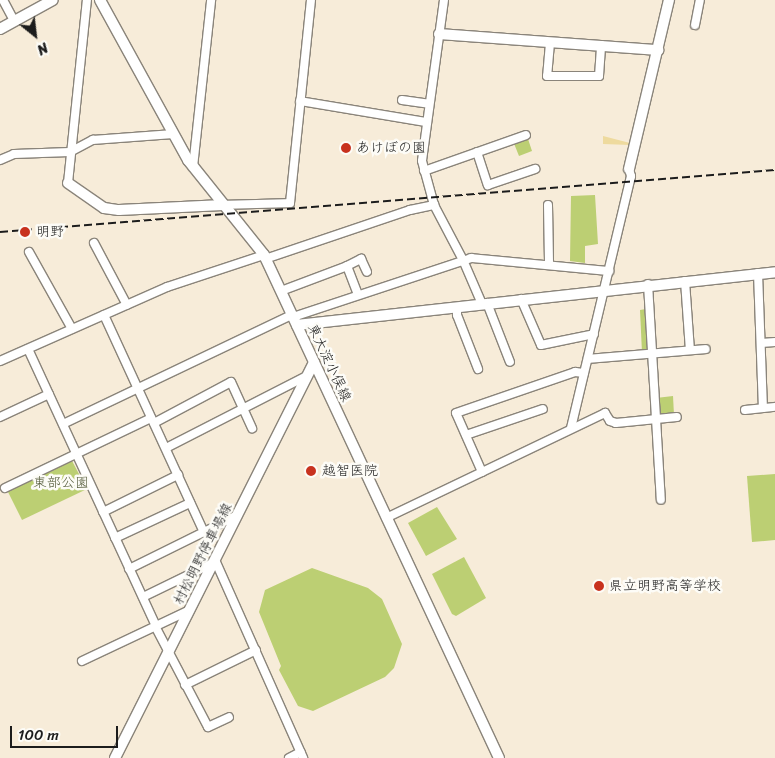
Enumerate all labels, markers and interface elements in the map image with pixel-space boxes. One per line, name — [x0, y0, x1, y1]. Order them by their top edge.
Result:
north arrow — [10, 10, 60, 60]
text: N — [32, 35, 53, 62]
place label: あけぼの園 — [356, 140, 426, 156]
marker: あけぼの園 — [340, 142, 352, 154]
place label: 明野 — [36, 224, 64, 240]
marker: 明野 — [18, 225, 32, 239]
street label: 東大淀小俣線 — [304, 321, 354, 405]
place label: 越智医院 — [322, 463, 378, 479]
marker: 越智医院 — [304, 464, 318, 478]
park label: 東部公園 — [33, 475, 89, 491]
street label: 村松明野停車場線 — [170, 500, 236, 608]
place label: 県立明野高等学校 — [609, 578, 721, 594]
marker: 県立明野高等学校 — [593, 580, 605, 592]
scale bar — [12, 716, 120, 748]
text: 100 m — [18, 722, 59, 748]

